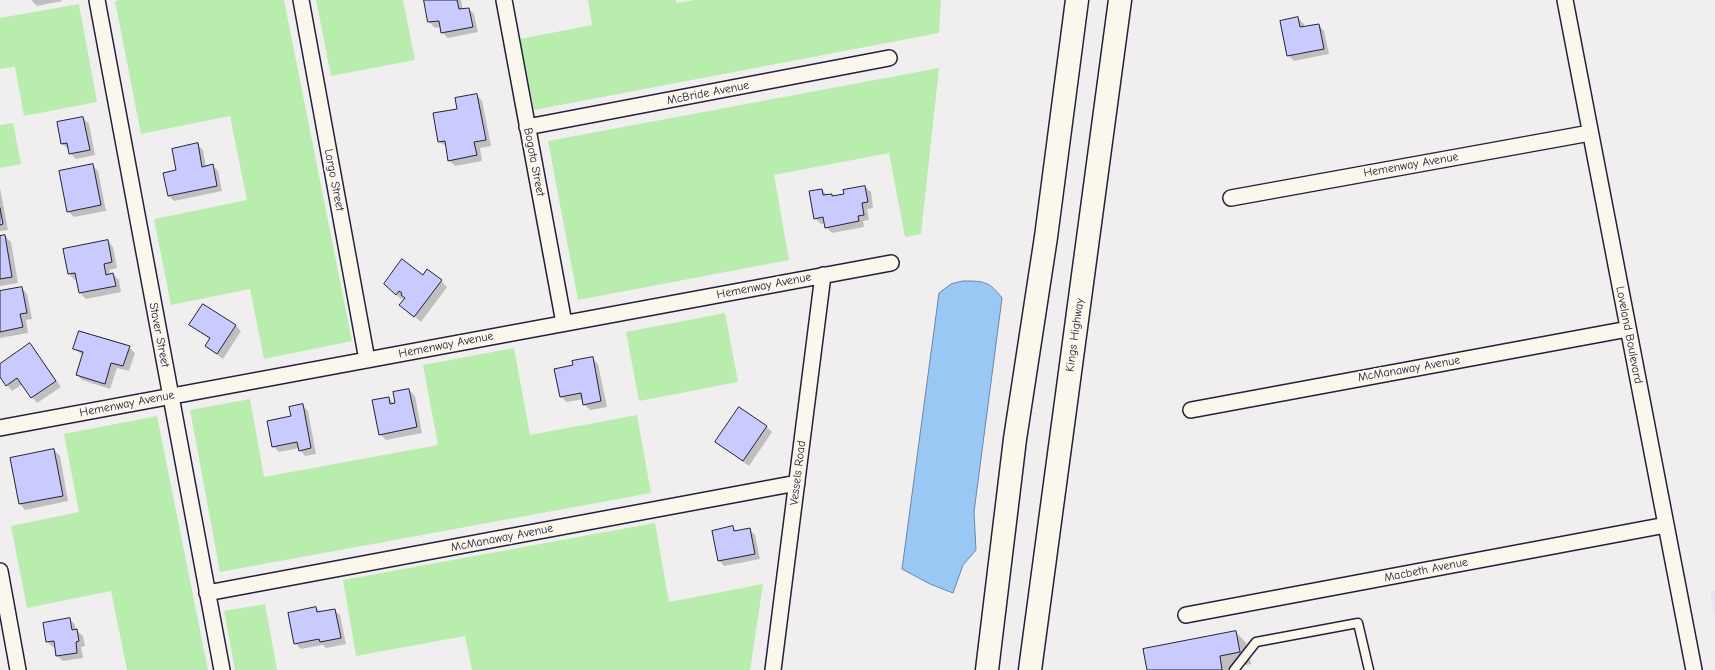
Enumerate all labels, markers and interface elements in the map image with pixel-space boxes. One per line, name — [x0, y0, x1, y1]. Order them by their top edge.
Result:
street label: McBride Avenue — [666, 78, 750, 108]
street label: Bogota Street — [520, 126, 548, 198]
street label: Largo Street — [321, 148, 347, 212]
street label: Hemenway Avenue — [1362, 150, 1460, 180]
street label: Hemenway Avenue — [715, 270, 813, 302]
street label: Loveland Boulevard — [1612, 285, 1646, 385]
street label: Kings Highway — [1063, 297, 1087, 373]
street label: Staver Street — [146, 301, 172, 369]
street label: Hemenway Avenue — [397, 329, 495, 361]
street label: McManaway Avenue — [1357, 353, 1461, 385]
street label: Hemenway Avenue — [78, 388, 176, 420]
street label: Vessels Road — [787, 440, 809, 506]
street label: McManaway Avenue — [450, 521, 554, 555]
street label: Macbeth Avenue — [1383, 555, 1469, 585]

